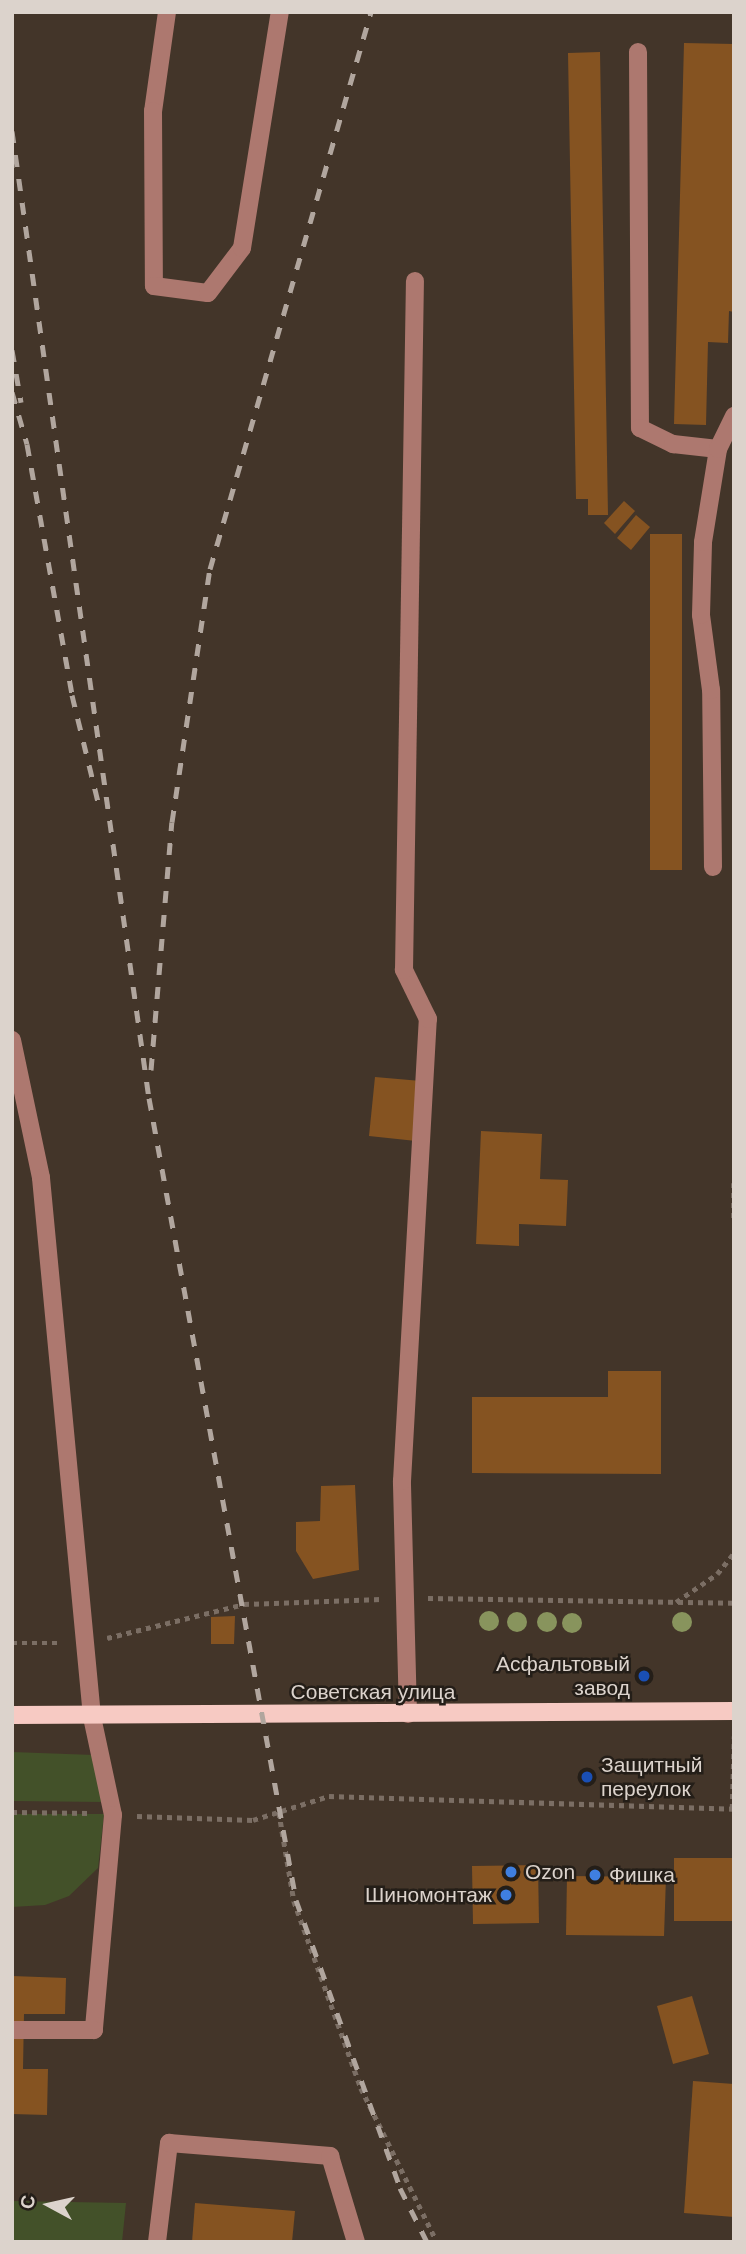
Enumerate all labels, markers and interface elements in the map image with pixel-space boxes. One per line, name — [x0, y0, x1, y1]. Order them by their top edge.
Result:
place label: Асфальтовый завод — [496, 1651, 630, 1701]
marker: Асфальтовый завод — [636, 1668, 652, 1684]
street label: Советская улица — [291, 1679, 455, 1705]
place label: Защитный переулок — [601, 1752, 702, 1802]
marker: Защитный переулок — [579, 1769, 595, 1785]
place label: Ozon — [525, 1859, 575, 1885]
place label: Фишка — [609, 1862, 675, 1888]
marker: Ozon — [503, 1864, 519, 1880]
marker: Фишка — [587, 1867, 603, 1883]
place label: Шиномонтаж — [365, 1882, 492, 1908]
marker: Шиномонтаж — [498, 1887, 514, 1903]
north arrow — [14, 2170, 84, 2240]
text: С — [16, 2194, 39, 2210]

